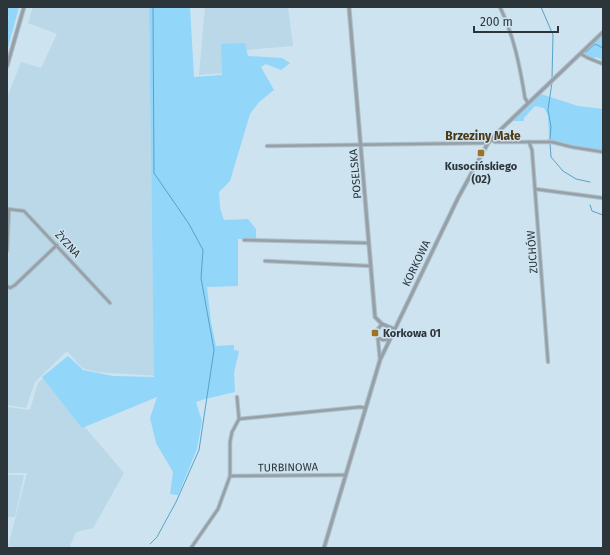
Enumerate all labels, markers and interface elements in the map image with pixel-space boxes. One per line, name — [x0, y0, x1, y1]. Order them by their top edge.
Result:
scale bar — [474, 8, 558, 34]
text: 200 m — [480, 15, 513, 29]
district label: Brzeziny Małe — [445, 129, 521, 143]
street label: POSELSKA — [347, 148, 364, 199]
marker: Kusocińskiego (02) — [476, 148, 486, 158]
place label: Kusocińskiego (02) — [445, 160, 518, 186]
street label: ŻYZNA — [52, 228, 84, 261]
street label: ZUCHÓW — [524, 230, 540, 274]
street label: KORKOWA — [400, 237, 434, 289]
place label: Korkowa 01 — [383, 327, 441, 340]
marker: Korkowa 01 — [370, 328, 380, 338]
street label: TURBINOWA — [258, 460, 319, 475]

